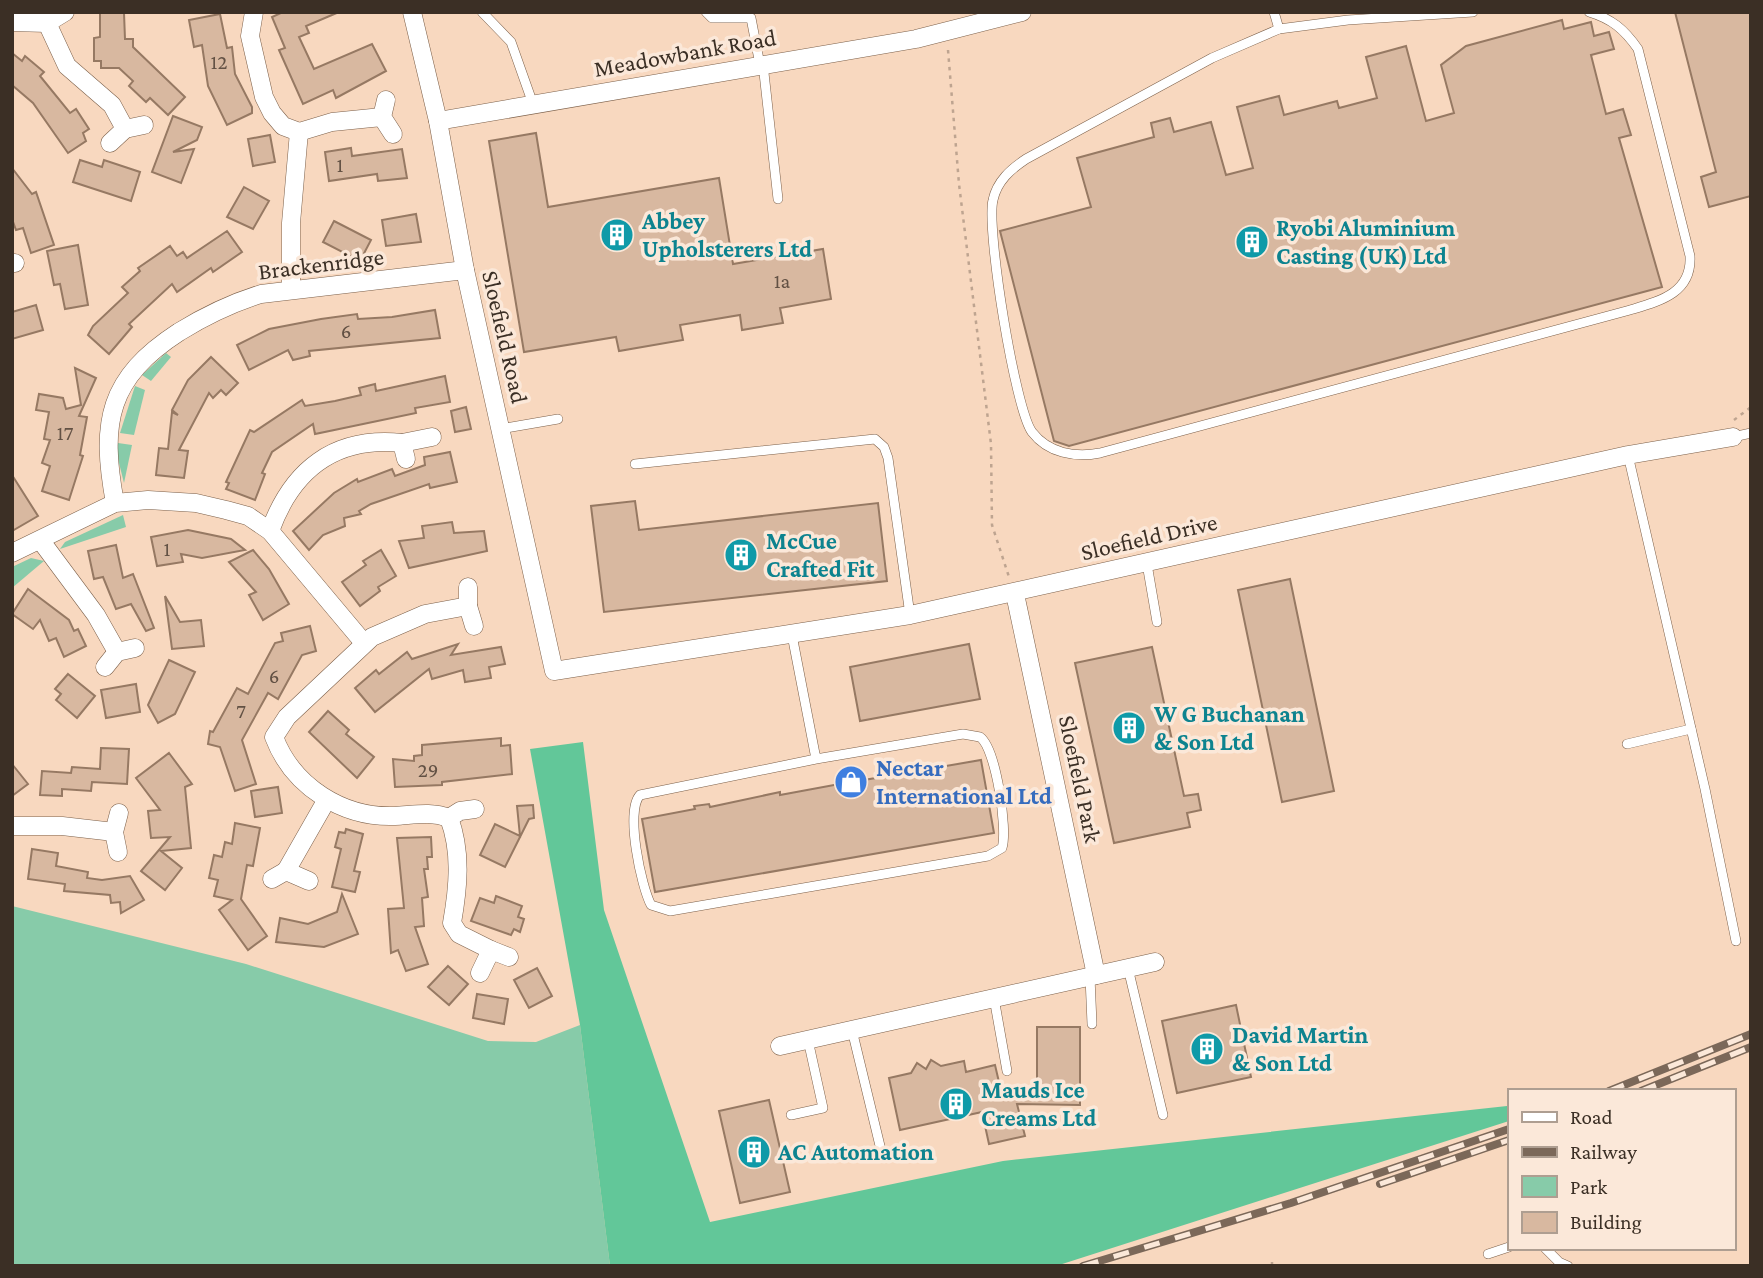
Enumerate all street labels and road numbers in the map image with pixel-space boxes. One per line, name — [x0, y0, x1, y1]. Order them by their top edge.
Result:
street label: Meadowbank Road — [592, 23, 778, 82]
street label: Brackenridge — [257, 242, 385, 285]
street label: Sloefield Road — [477, 268, 534, 406]
street label: Sloefield Drive — [1078, 508, 1220, 565]
street label: Sloefield Park — [1054, 713, 1107, 846]

